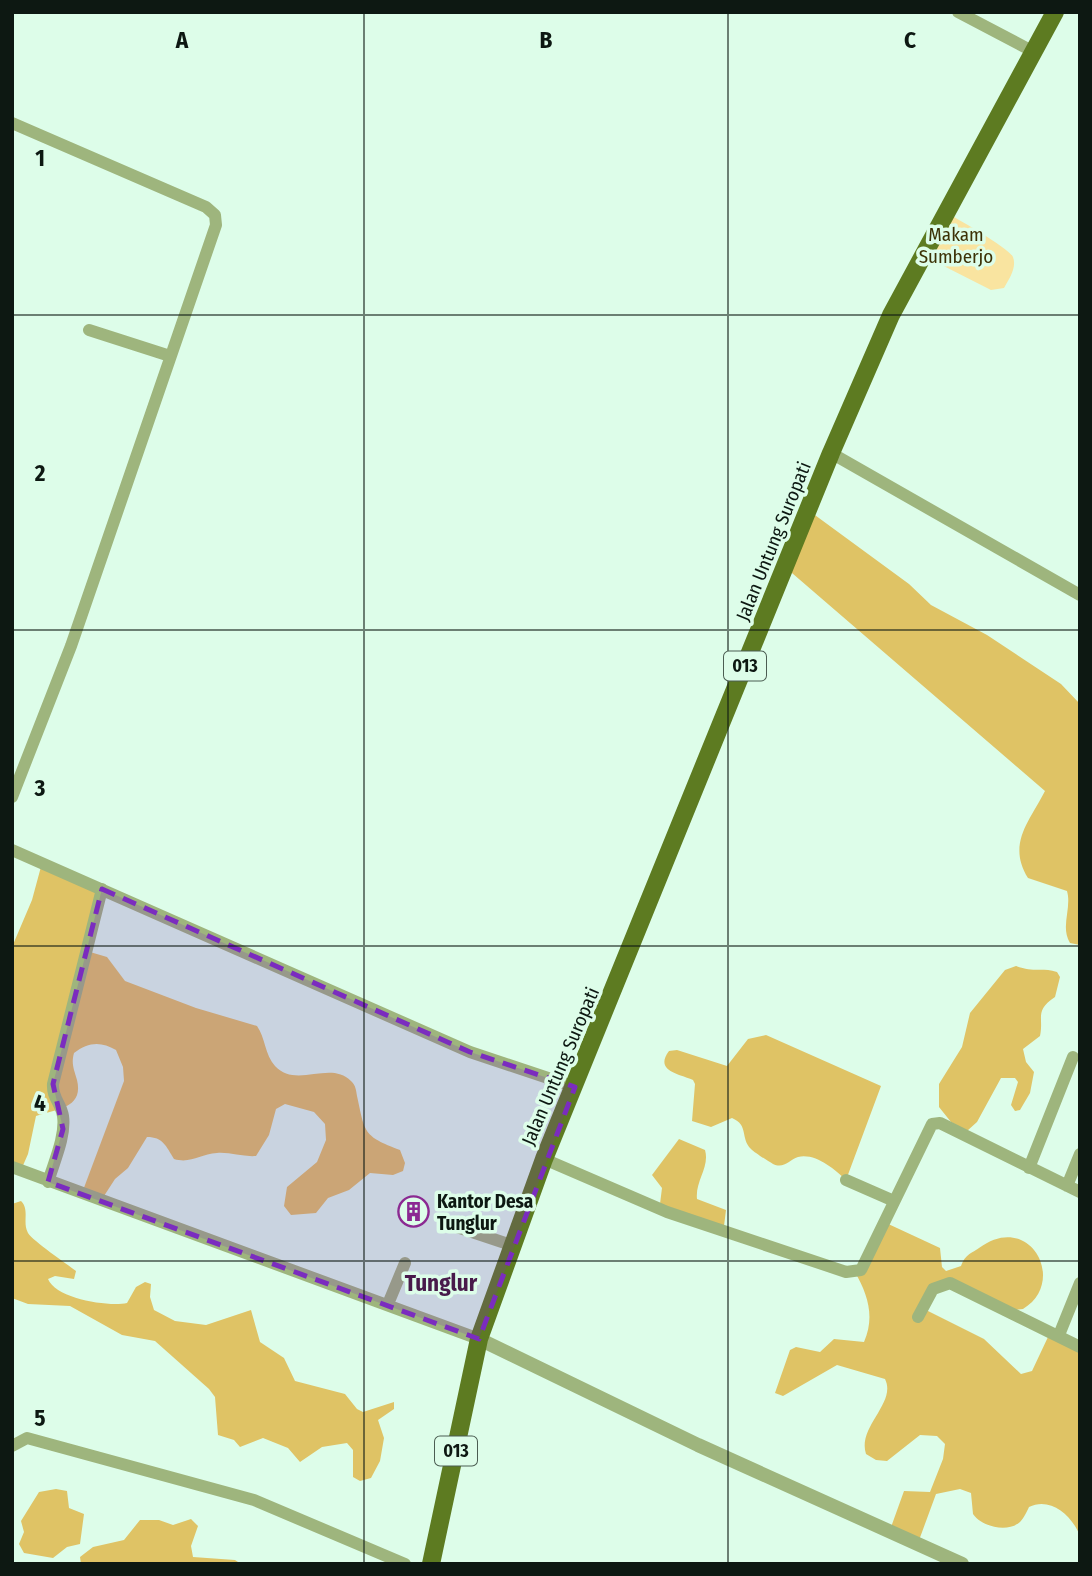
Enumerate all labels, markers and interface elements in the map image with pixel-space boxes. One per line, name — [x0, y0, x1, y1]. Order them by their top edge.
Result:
text: A — [175, 26, 189, 54]
text: B — [540, 26, 553, 54]
text: C — [904, 26, 916, 54]
text: 1 — [35, 144, 45, 172]
park label: Makam Sumberjo — [919, 223, 993, 268]
street label: Jalan Untung Suropati — [731, 458, 816, 624]
text: 2 — [34, 459, 46, 487]
road number: 013 — [724, 652, 766, 680]
text: 3 — [34, 774, 46, 802]
street label: Jalan Untung Suropati — [517, 984, 604, 1149]
text: 4 — [34, 1089, 46, 1117]
place label: Kantor Desa Tunglur — [437, 1190, 533, 1235]
building icon: Kantor Desa Tunglur — [397, 1195, 431, 1229]
district label: Tunglur — [405, 1269, 478, 1297]
text: 5 — [34, 1404, 46, 1432]
road number: 013 — [435, 1436, 477, 1466]

